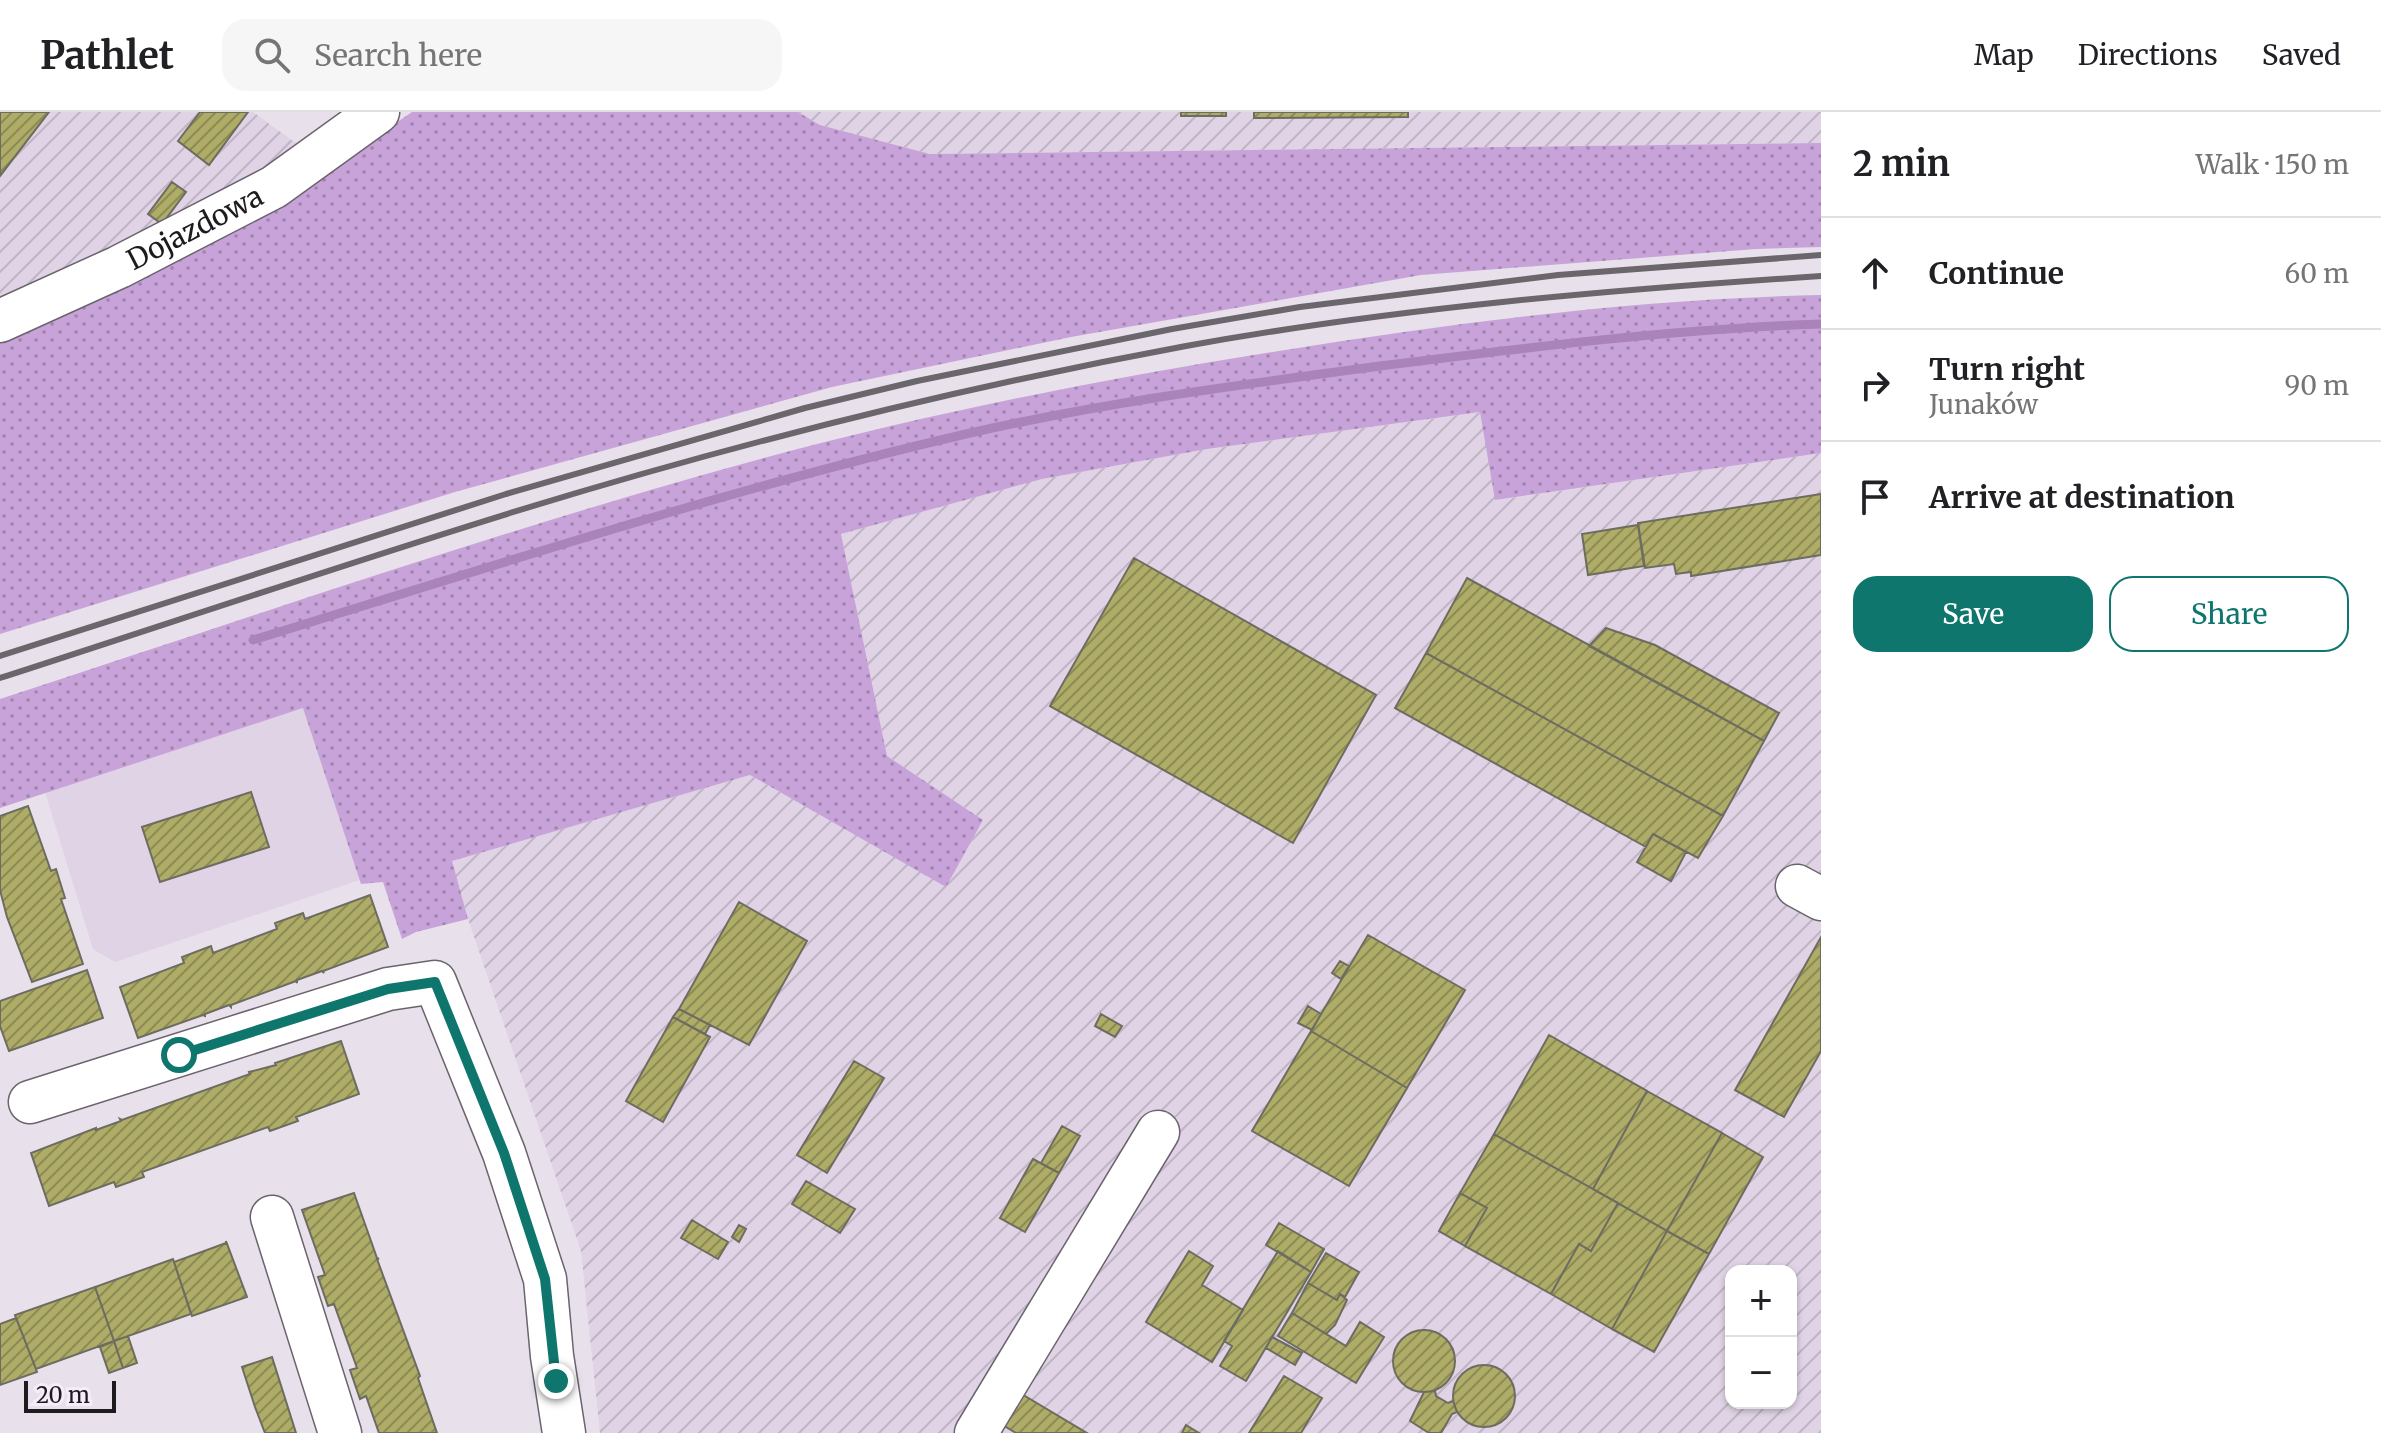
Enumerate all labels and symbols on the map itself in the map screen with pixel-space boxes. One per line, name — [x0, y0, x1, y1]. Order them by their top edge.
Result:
street label: Dojazdowa — [121, 178, 269, 278]
route start — [161, 1037, 197, 1073]
route end — [538, 1363, 574, 1399]
scale bar — [24, 1377, 116, 1413]

